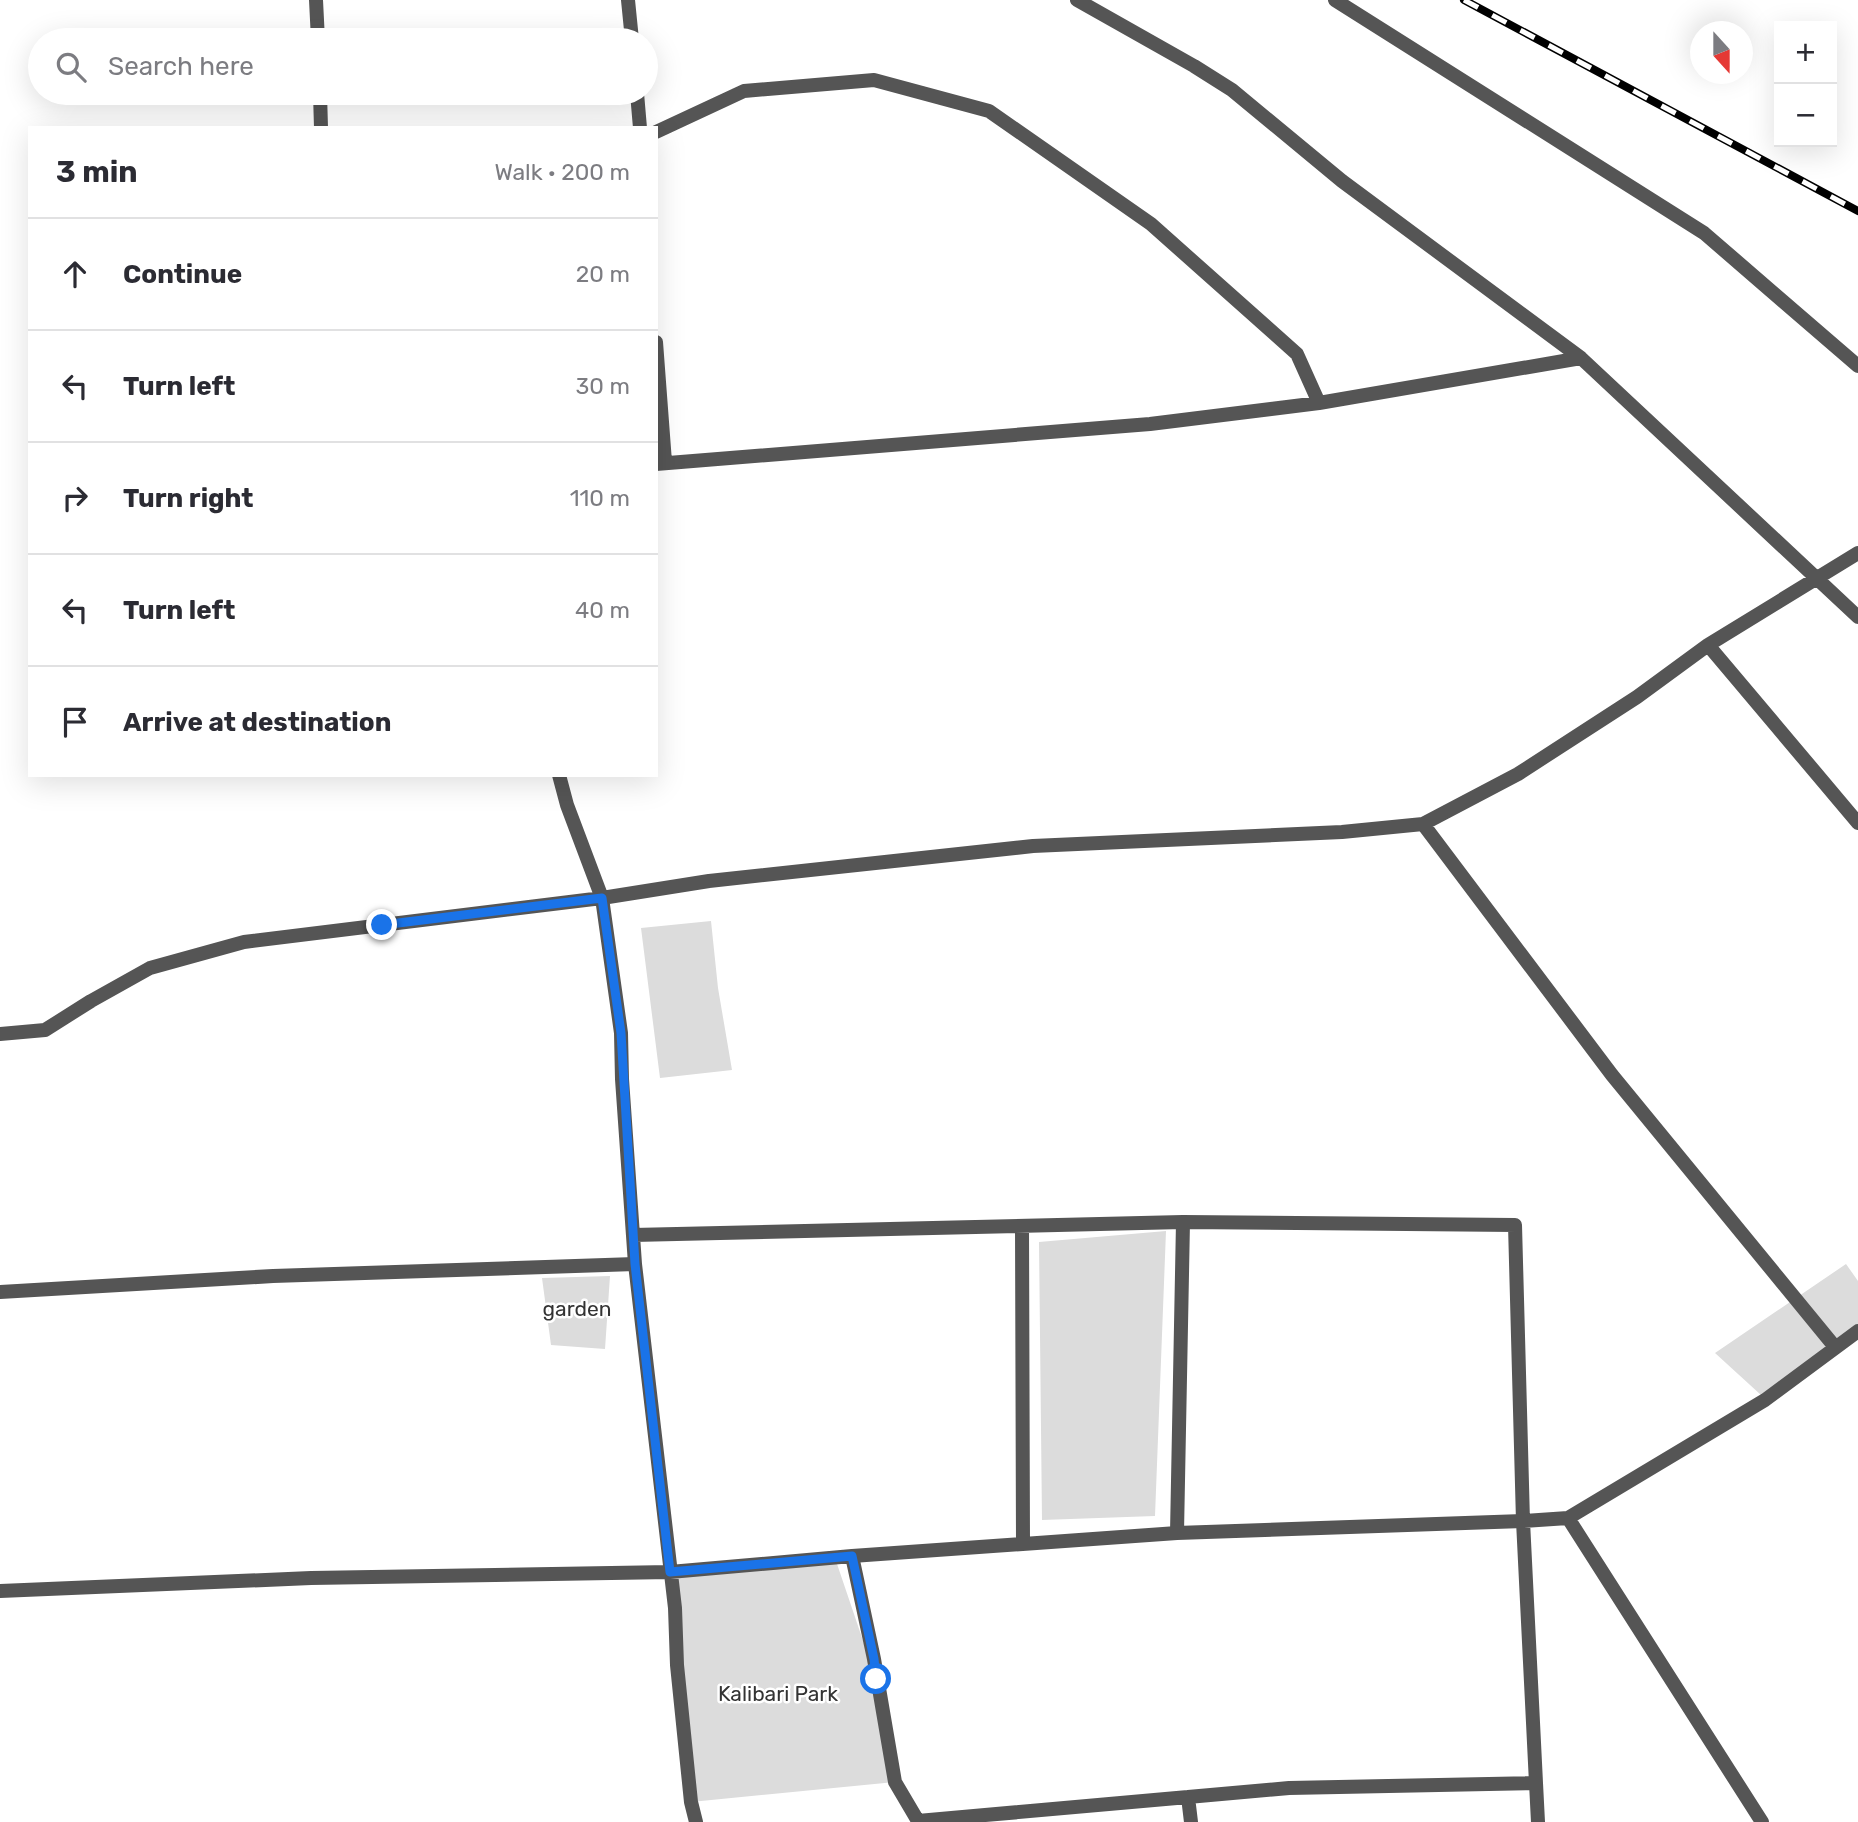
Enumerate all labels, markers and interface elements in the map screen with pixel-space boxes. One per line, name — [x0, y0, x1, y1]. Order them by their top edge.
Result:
north arrow — [1690, 21, 1753, 84]
map controls — [1774, 21, 1837, 147]
button: + — [1774, 21, 1837, 84]
search box — [28, 28, 658, 105]
icon: search — [52, 48, 90, 86]
text: Search here — [108, 51, 254, 82]
button: − — [1774, 84, 1837, 147]
text: 3 min — [56, 154, 138, 190]
text: Walk · 200 m — [495, 158, 630, 186]
icon: ahead — [56, 255, 94, 293]
text: Continue — [123, 259, 242, 290]
text: 20 m — [576, 260, 630, 288]
icon: left — [56, 367, 94, 405]
text: Turn left — [123, 371, 235, 402]
text: 30 m — [575, 372, 630, 400]
icon: right — [56, 479, 94, 517]
text: Turn right — [123, 483, 253, 514]
text: 110 m — [570, 484, 630, 512]
icon: left — [56, 591, 94, 629]
text: Turn left — [123, 595, 235, 626]
text: 40 m — [575, 596, 630, 624]
icon: arrive — [56, 703, 94, 741]
text: Arrive at destination — [123, 707, 391, 738]
route end — [366, 909, 397, 940]
park label: garden — [543, 1296, 611, 1321]
route start — [860, 1663, 891, 1694]
park label: Kalibari Park — [718, 1681, 838, 1706]

